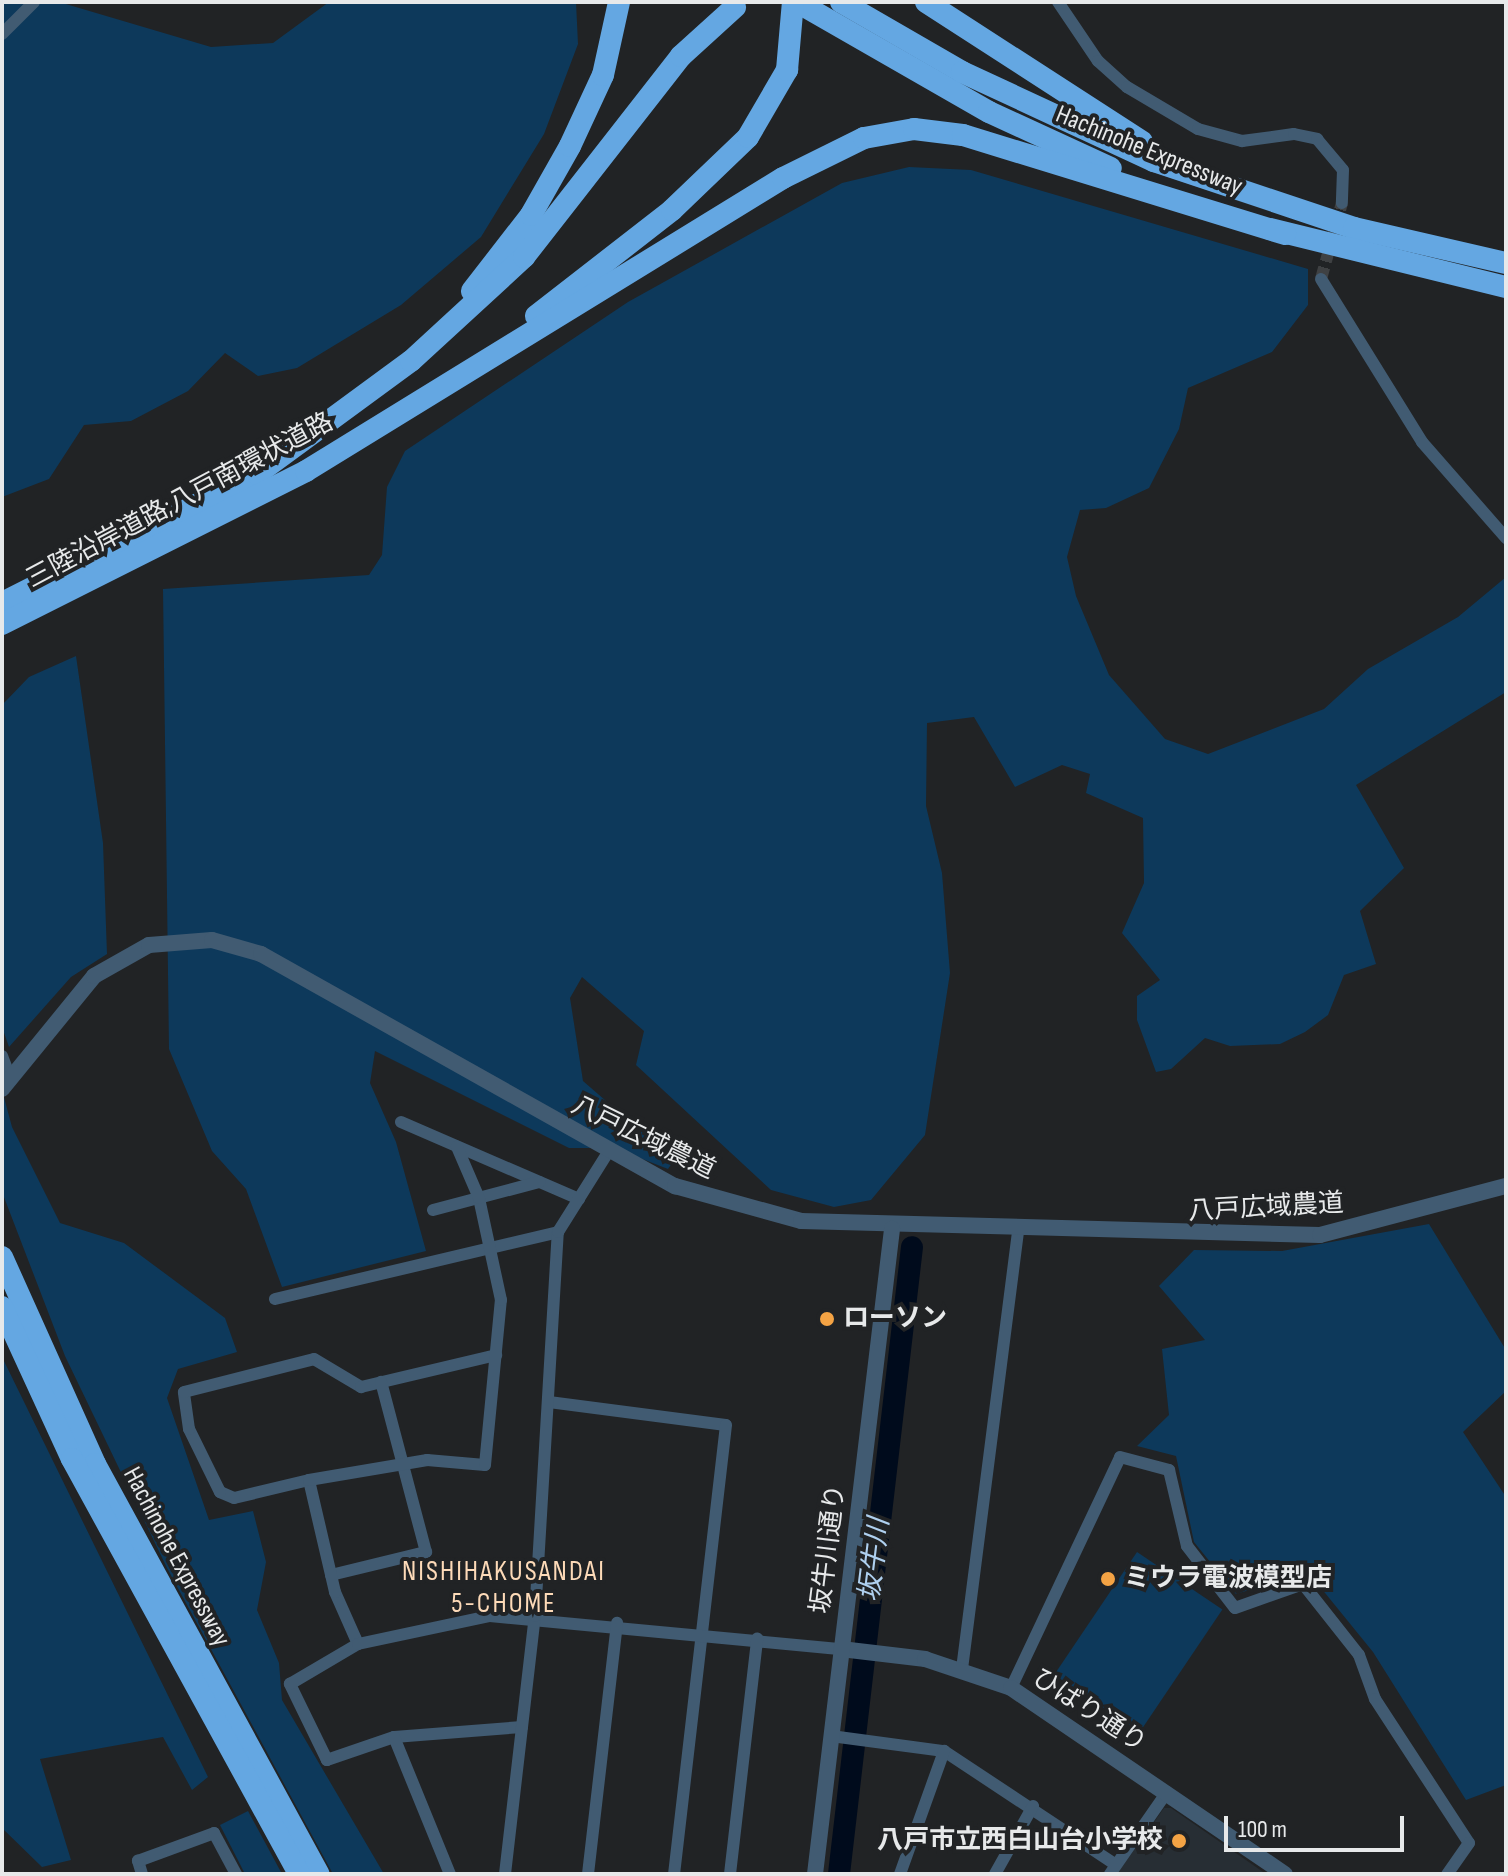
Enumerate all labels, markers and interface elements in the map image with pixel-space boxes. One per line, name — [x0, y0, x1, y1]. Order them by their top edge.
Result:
street label: Hachinohe Expressway — [1051, 99, 1247, 203]
street label: 三陸沿岸道路;八戸南環状道路 — [21, 407, 339, 595]
street label: 八戸広域農道 — [566, 1090, 720, 1186]
street label: 八戸広域農道 — [1187, 1188, 1345, 1228]
place label: ローソン — [843, 1303, 947, 1335]
marker: ローソン — [818, 1310, 836, 1328]
street label: Hachinohe Expressway — [116, 1462, 236, 1652]
street label: 坂牛川通り — [806, 1483, 852, 1615]
water label: 坂牛川 — [853, 1516, 897, 1604]
district label: NISHIHAKUSANDAI 5-CHOME — [402, 1555, 606, 1621]
place label: ミウラ電波模型店 — [1124, 1563, 1332, 1595]
marker: ミウラ電波模型店 — [1099, 1570, 1117, 1588]
street label: ひばり通り — [1026, 1663, 1152, 1759]
scale bar — [1228, 1800, 1408, 1850]
text: 100 m — [1238, 1815, 1287, 1844]
place label: 八戸市立西白山台小学校 — [877, 1825, 1163, 1857]
marker: 八戸市立西白山台小学校 — [1170, 1832, 1188, 1850]

